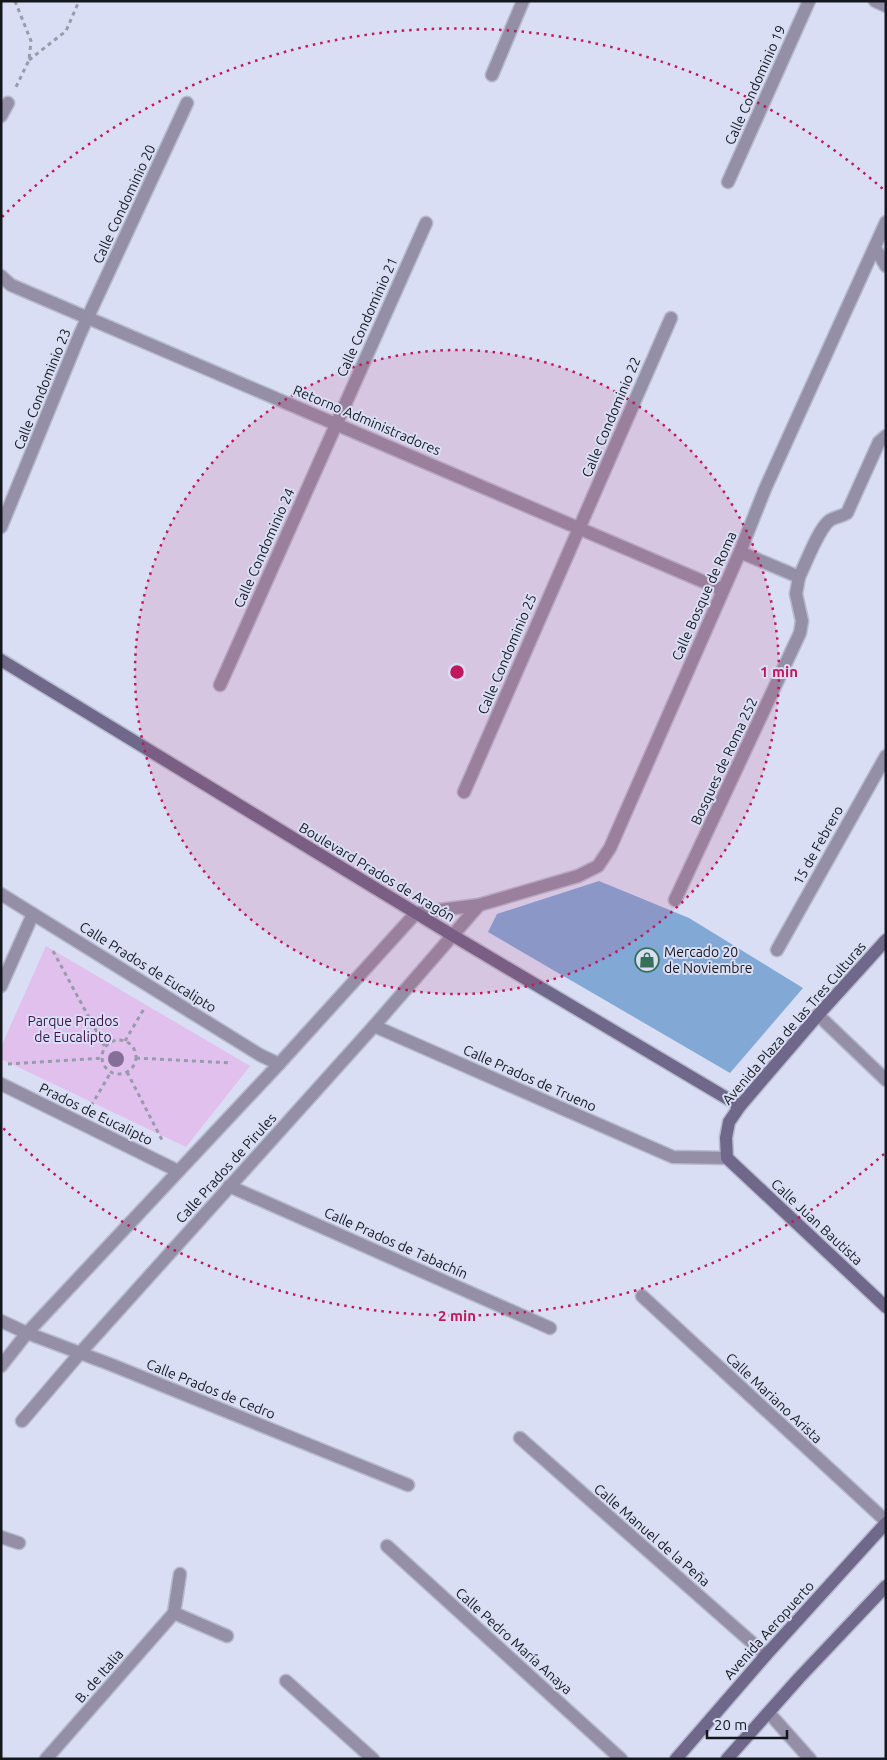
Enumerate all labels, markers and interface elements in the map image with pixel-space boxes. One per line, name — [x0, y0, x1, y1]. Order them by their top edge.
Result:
street label: Calle Condominio 19 — [721, 23, 789, 147]
street label: Calle Condominio 20 — [89, 142, 159, 266]
street label: Calle Condominio 21 — [333, 255, 401, 379]
street label: Calle Condominio 23 — [10, 326, 74, 452]
street label: Calle Condominio 22 — [578, 354, 644, 480]
street label: Retorno Administradores — [291, 382, 443, 458]
street label: Calle Condominio 24 — [230, 486, 298, 610]
street label: Calle Bosque de Roma — [668, 529, 740, 663]
street label: Calle Condominio 25 — [474, 591, 540, 717]
centre of rings — [448, 663, 466, 681]
text: 1 min — [760, 663, 798, 680]
street label: Bosques de Roma 252 — [687, 695, 761, 827]
street label: 15 de Febrero — [790, 803, 846, 887]
street label: Boulevard Prados de Aragón — [296, 819, 458, 925]
street label: Calle Prados de Eucalipto — [77, 918, 219, 1016]
street label: Avenida Plaza de las Tres Culturas — [719, 938, 869, 1108]
place label: Mercado 20 de Noviembre — [664, 944, 753, 976]
shop icon: Mercado 20 de Noviembre — [634, 947, 660, 973]
park label: Parque Prados de Eucalipto — [27, 1013, 119, 1045]
street label: Calle Prados de Trueno — [461, 1041, 599, 1115]
street label: Prados de Eucalipto — [37, 1080, 155, 1148]
street label: Calle Prados de Pirules — [172, 1110, 280, 1226]
street label: Calle Juan Bautista — [768, 1176, 866, 1268]
street label: Calle Prados de Tabachín — [322, 1204, 470, 1282]
text: 2 min — [438, 1307, 476, 1324]
street label: Calle Mariano Arista — [723, 1349, 825, 1447]
street label: Calle Prados de Cedro — [144, 1356, 278, 1422]
street label: Calle Manuel de la Peña — [591, 1480, 713, 1590]
street label: Avenida Aeropuerto — [721, 1578, 817, 1682]
street label: Calle Pedro María Anaya — [452, 1584, 576, 1698]
street label: B. de Italia — [72, 1646, 126, 1706]
scale bar — [707, 1708, 787, 1740]
text: 20 m — [714, 1716, 747, 1733]

